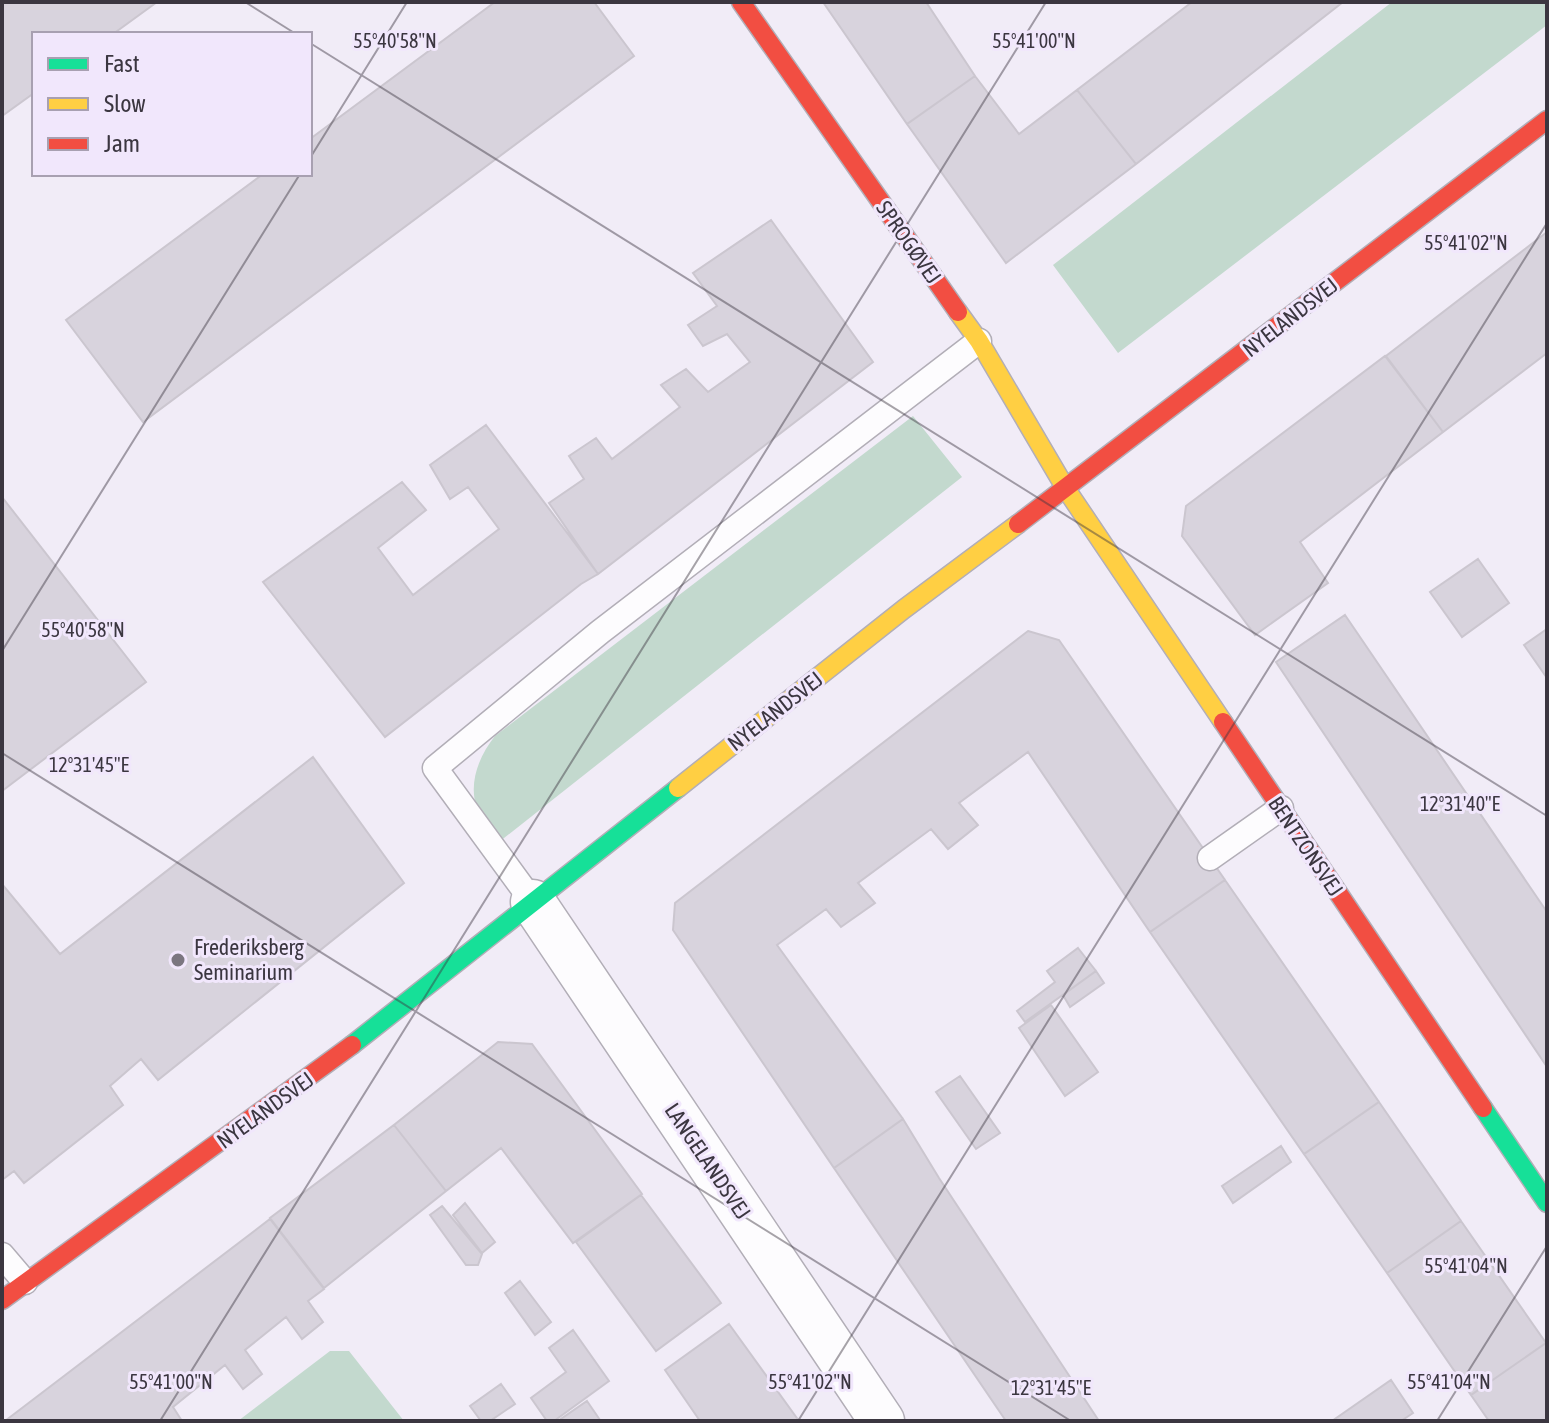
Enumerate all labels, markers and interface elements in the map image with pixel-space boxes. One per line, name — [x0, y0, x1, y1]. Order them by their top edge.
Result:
text: 55°40'58"N — [353, 29, 437, 52]
text: 55°41'00"N — [992, 29, 1076, 52]
legend — [32, 32, 312, 176]
text: Fast — [104, 50, 140, 77]
text: Slow — [104, 90, 146, 117]
text: Jam — [104, 130, 140, 157]
street label: SPROGØVEJ — [871, 196, 947, 288]
text: 55°41'02"N — [1424, 231, 1508, 254]
street label: NYELANDSVEJ — [1237, 272, 1343, 362]
text: 55°40'58"N — [41, 618, 125, 641]
street label: NYELANDSVEJ — [722, 666, 828, 756]
text: 12°31'45"E — [49, 753, 130, 776]
street label: BENTZONSVEJ — [1263, 791, 1349, 901]
text: 12°31'40"E — [1420, 792, 1501, 815]
place label: Frederiksberg Seminarium — [194, 934, 304, 985]
marker: Frederiksberg Seminarium — [169, 951, 187, 969]
street label: NYELANDSVEJ — [212, 1066, 318, 1154]
street label: LANGELANDSVEJ — [660, 1098, 756, 1224]
text: 55°41'04"N — [1424, 1254, 1508, 1277]
text: 55°41'00"N — [129, 1370, 213, 1393]
text: 55°41'02"N — [768, 1370, 852, 1393]
text: 55°41'04"N — [1407, 1370, 1491, 1393]
text: 12°31'45"E — [1011, 1376, 1092, 1399]

